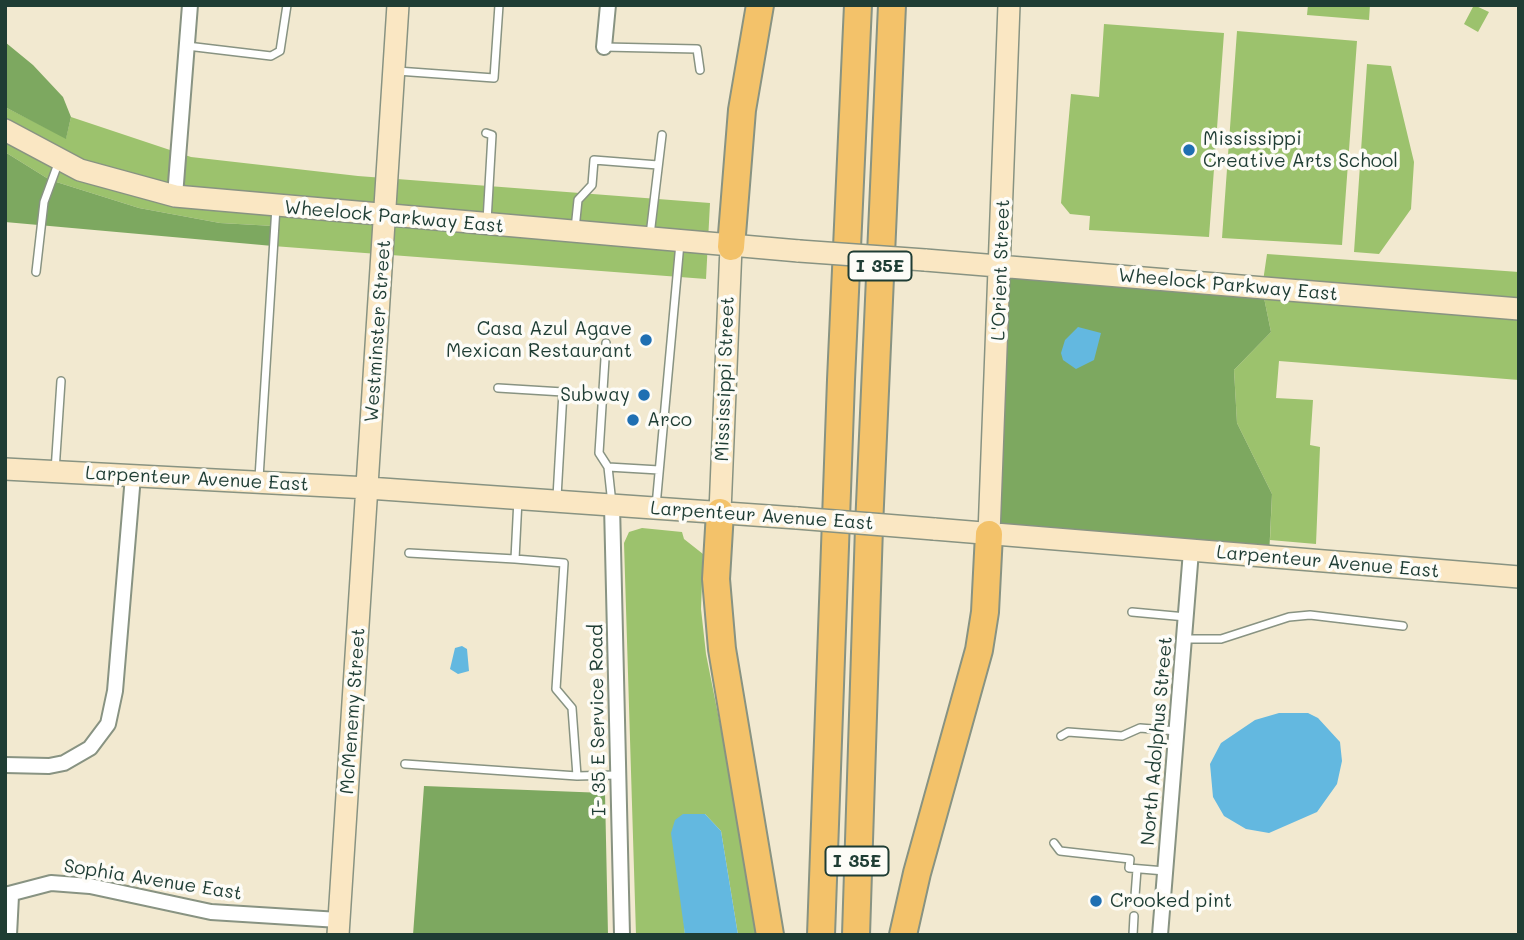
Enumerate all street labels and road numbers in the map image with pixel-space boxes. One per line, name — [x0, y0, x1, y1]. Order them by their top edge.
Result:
street label: Wheelock Parkway East — [283, 196, 505, 238]
street label: L'Orient Street — [987, 199, 1015, 341]
street label: Westminster Street — [360, 239, 396, 423]
road number: I 35E — [848, 252, 912, 280]
street label: Wheelock Parkway East — [1117, 264, 1339, 306]
street label: Mississippi Street — [711, 296, 739, 462]
street label: Larpenteur Avenue East — [85, 462, 309, 496]
street label: Larpenteur Avenue East — [650, 497, 874, 535]
street label: Larpenteur Avenue East — [1216, 541, 1440, 583]
street label: I- 35 E Service Road — [585, 624, 611, 816]
street label: McMenemy Street — [336, 627, 370, 795]
street label: North Adolphus Street — [1136, 635, 1178, 847]
road number: I 35E — [826, 846, 888, 876]
street label: Sophia Avenue East — [62, 855, 244, 905]

